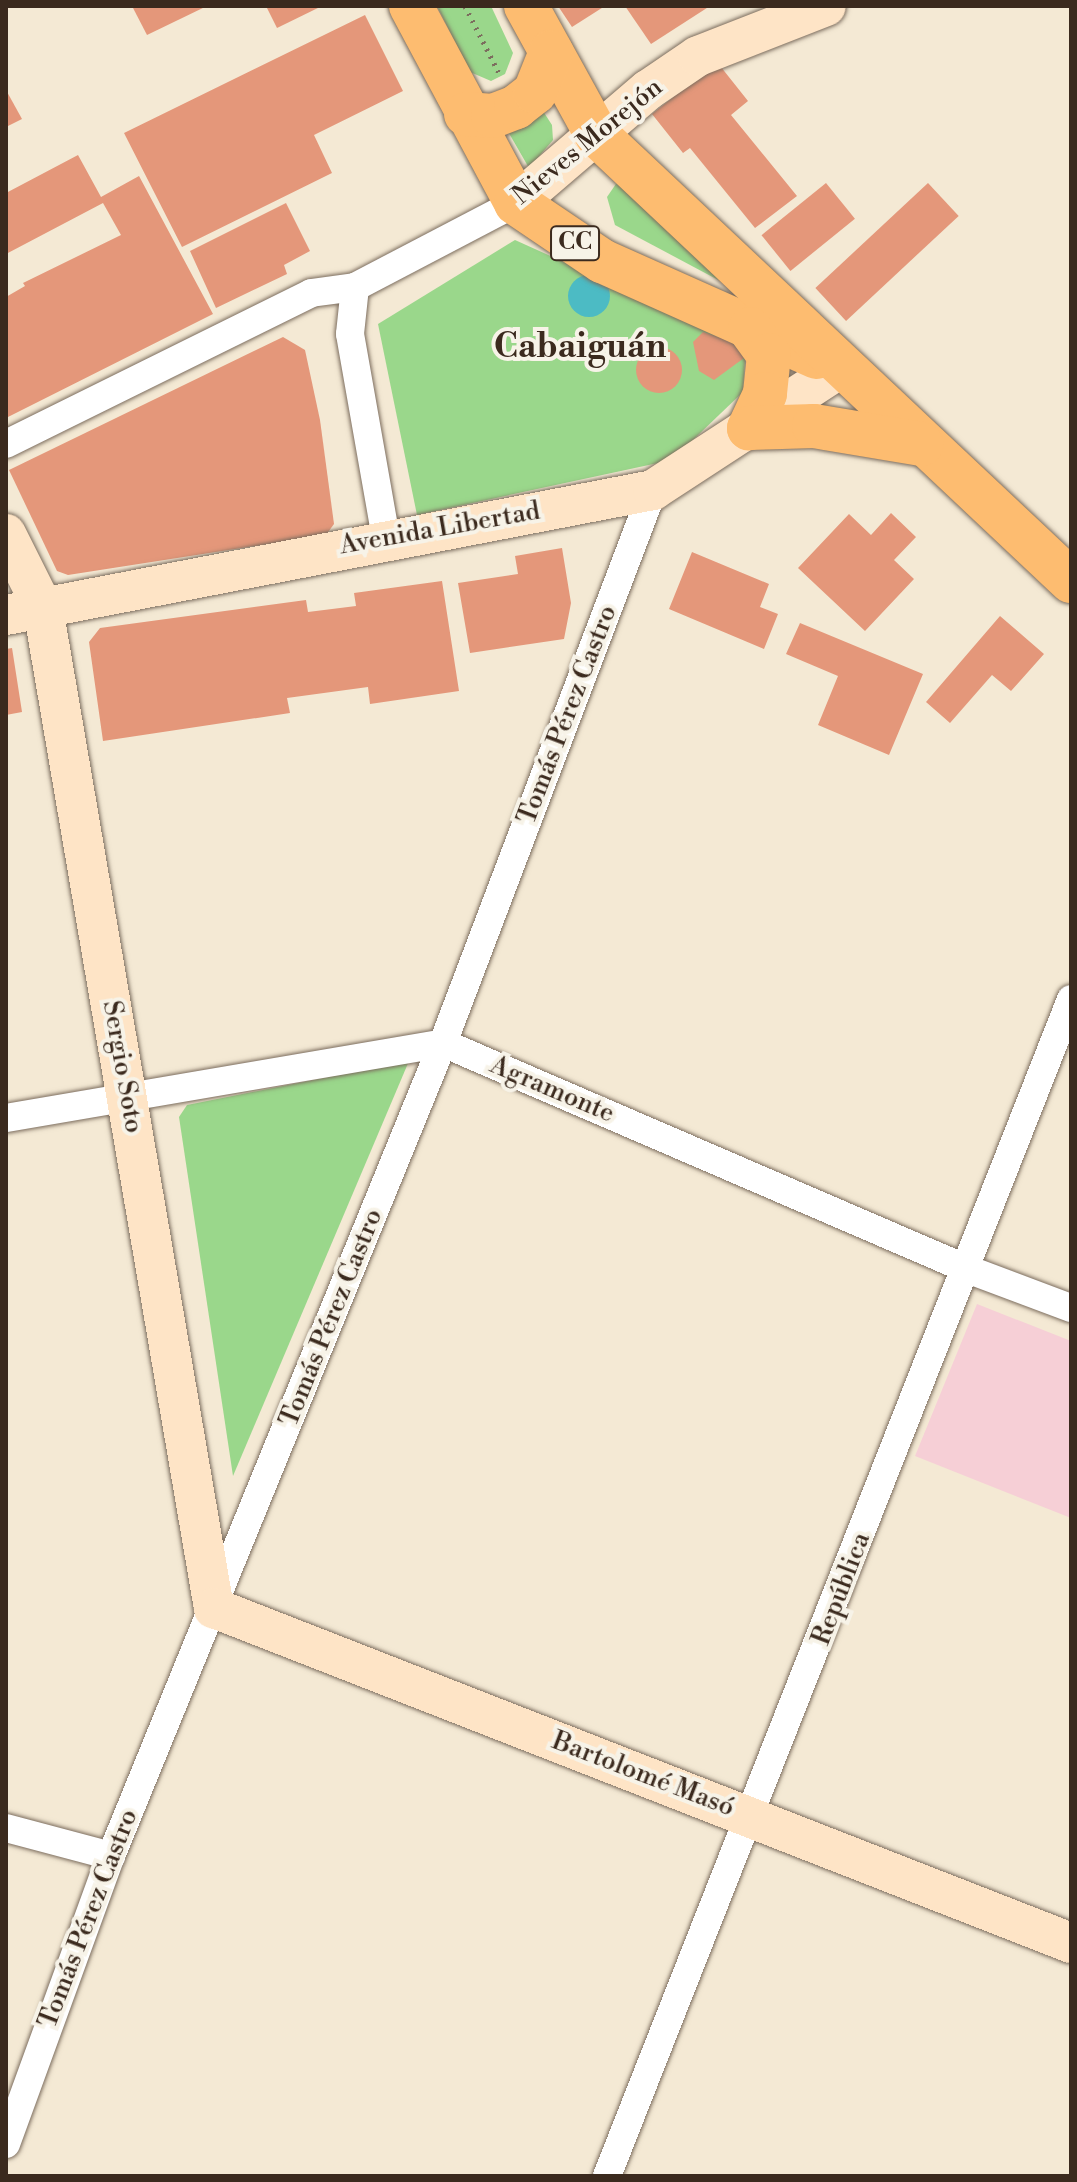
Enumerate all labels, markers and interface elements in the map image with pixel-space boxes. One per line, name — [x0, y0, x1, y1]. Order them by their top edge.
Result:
street label: Nieves Morejón — [507, 72, 669, 212]
road number: CC — [549, 223, 601, 263]
district label: Cabaiguán — [494, 328, 666, 368]
street label: Avenida Libertad — [337, 496, 543, 562]
street label: Tomás Pérez Castro — [512, 601, 624, 829]
street label: Sergio Soto — [95, 998, 149, 1136]
street label: Agramonte — [485, 1050, 619, 1130]
street label: Tomás Pérez Castro — [274, 1205, 390, 1431]
street label: República — [806, 1528, 878, 1650]
street label: Bartolomé Masó — [548, 1726, 738, 1824]
street label: Tomás Pérez Castro — [33, 1805, 145, 2033]

